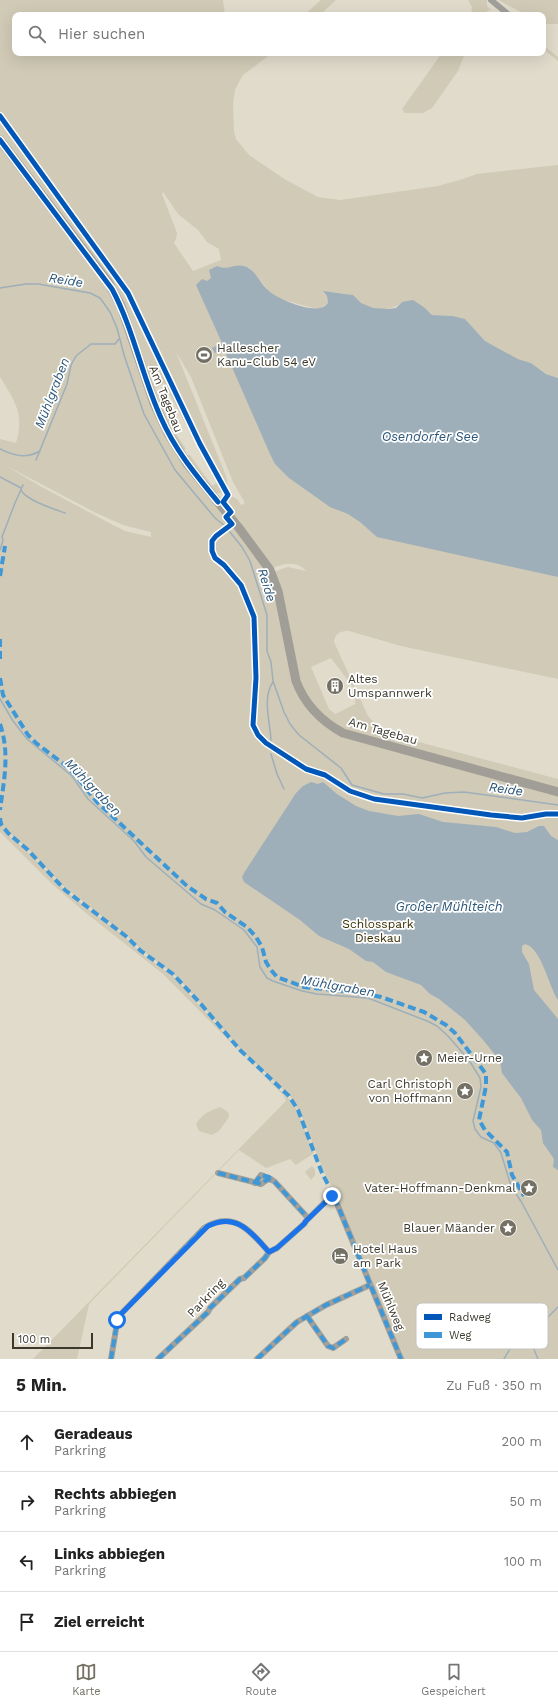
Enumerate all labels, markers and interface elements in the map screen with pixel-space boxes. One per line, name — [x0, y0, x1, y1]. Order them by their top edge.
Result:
search box — [12, 12, 546, 56]
icon: search — [26, 23, 48, 45]
text: Hier suchen — [58, 25, 145, 43]
water label: Reide — [48, 270, 84, 290]
place label: Hallescher Kanu-Club 54 eV — [217, 341, 316, 369]
sports icon: Hallescher Kanu-Club 54 eV — [194, 345, 214, 365]
water label: Mühlgraben — [32, 355, 72, 430]
street label: Am Tagebau — [146, 363, 186, 435]
water label: Osendorfer See — [382, 429, 478, 444]
water label: Reide — [255, 566, 279, 604]
place label: Altes Umspannwerk — [348, 672, 432, 700]
building icon: Altes Umspannwerk — [325, 676, 345, 696]
street label: Am Tagebau — [347, 714, 419, 748]
water label: Mühlgraben — [62, 755, 124, 819]
water label: Reide — [488, 779, 524, 799]
water label: Großer Mühlteich — [396, 899, 503, 914]
park label: Schlosspark Dieskau — [342, 917, 414, 945]
water label: Mühlgraben — [300, 972, 376, 1000]
place icon: Meier-Urne — [414, 1048, 434, 1068]
place label: Meier-Urne — [437, 1051, 502, 1065]
place label: Carl Christoph von Hoffmann — [367, 1077, 452, 1105]
place icon: Carl Christoph von Hoffmann — [455, 1081, 475, 1101]
place icon: Vater-Hoffmann-Denkmal — [519, 1178, 539, 1198]
place label: Vater-Hoffmann-Denkmal — [364, 1181, 516, 1195]
route end — [323, 1187, 341, 1205]
place icon: Blauer Mäander — [498, 1218, 518, 1238]
place label: Blauer Mäander — [403, 1221, 495, 1235]
place label: Hotel Haus am Park — [353, 1242, 417, 1270]
hotel icon: Hotel Haus am Park — [330, 1246, 350, 1266]
street label: Parkring — [184, 1276, 228, 1320]
street label: Mühlweg — [374, 1280, 408, 1333]
legend — [416, 1303, 548, 1349]
route start — [108, 1311, 126, 1329]
text: Radweg — [449, 1311, 491, 1324]
text: Weg — [449, 1329, 472, 1342]
scale bar — [12, 1331, 93, 1350]
text: 100 m — [18, 1333, 50, 1346]
text: 5 Min. — [16, 1375, 67, 1395]
text: Zu Fuß · 350 m — [446, 1378, 542, 1393]
text: Geradeaus — [54, 1425, 133, 1443]
icon: ahead — [16, 1431, 38, 1453]
text: 200 m — [501, 1434, 542, 1449]
text: Parkring — [54, 1443, 106, 1458]
text: Rechts abbiegen — [54, 1485, 176, 1503]
icon: right — [16, 1491, 38, 1513]
text: 50 m — [510, 1494, 542, 1509]
text: Parkring — [54, 1503, 106, 1518]
text: Links abbiegen — [54, 1545, 165, 1563]
icon: left — [16, 1551, 38, 1573]
text: 100 m — [504, 1554, 542, 1569]
text: Parkring — [54, 1563, 106, 1578]
icon: arrive — [16, 1611, 38, 1633]
text: Ziel erreicht — [54, 1613, 144, 1631]
tab: Karte — [72, 1661, 101, 1698]
tab: Route — [245, 1661, 277, 1698]
tab: Gespeichert — [421, 1661, 486, 1698]

